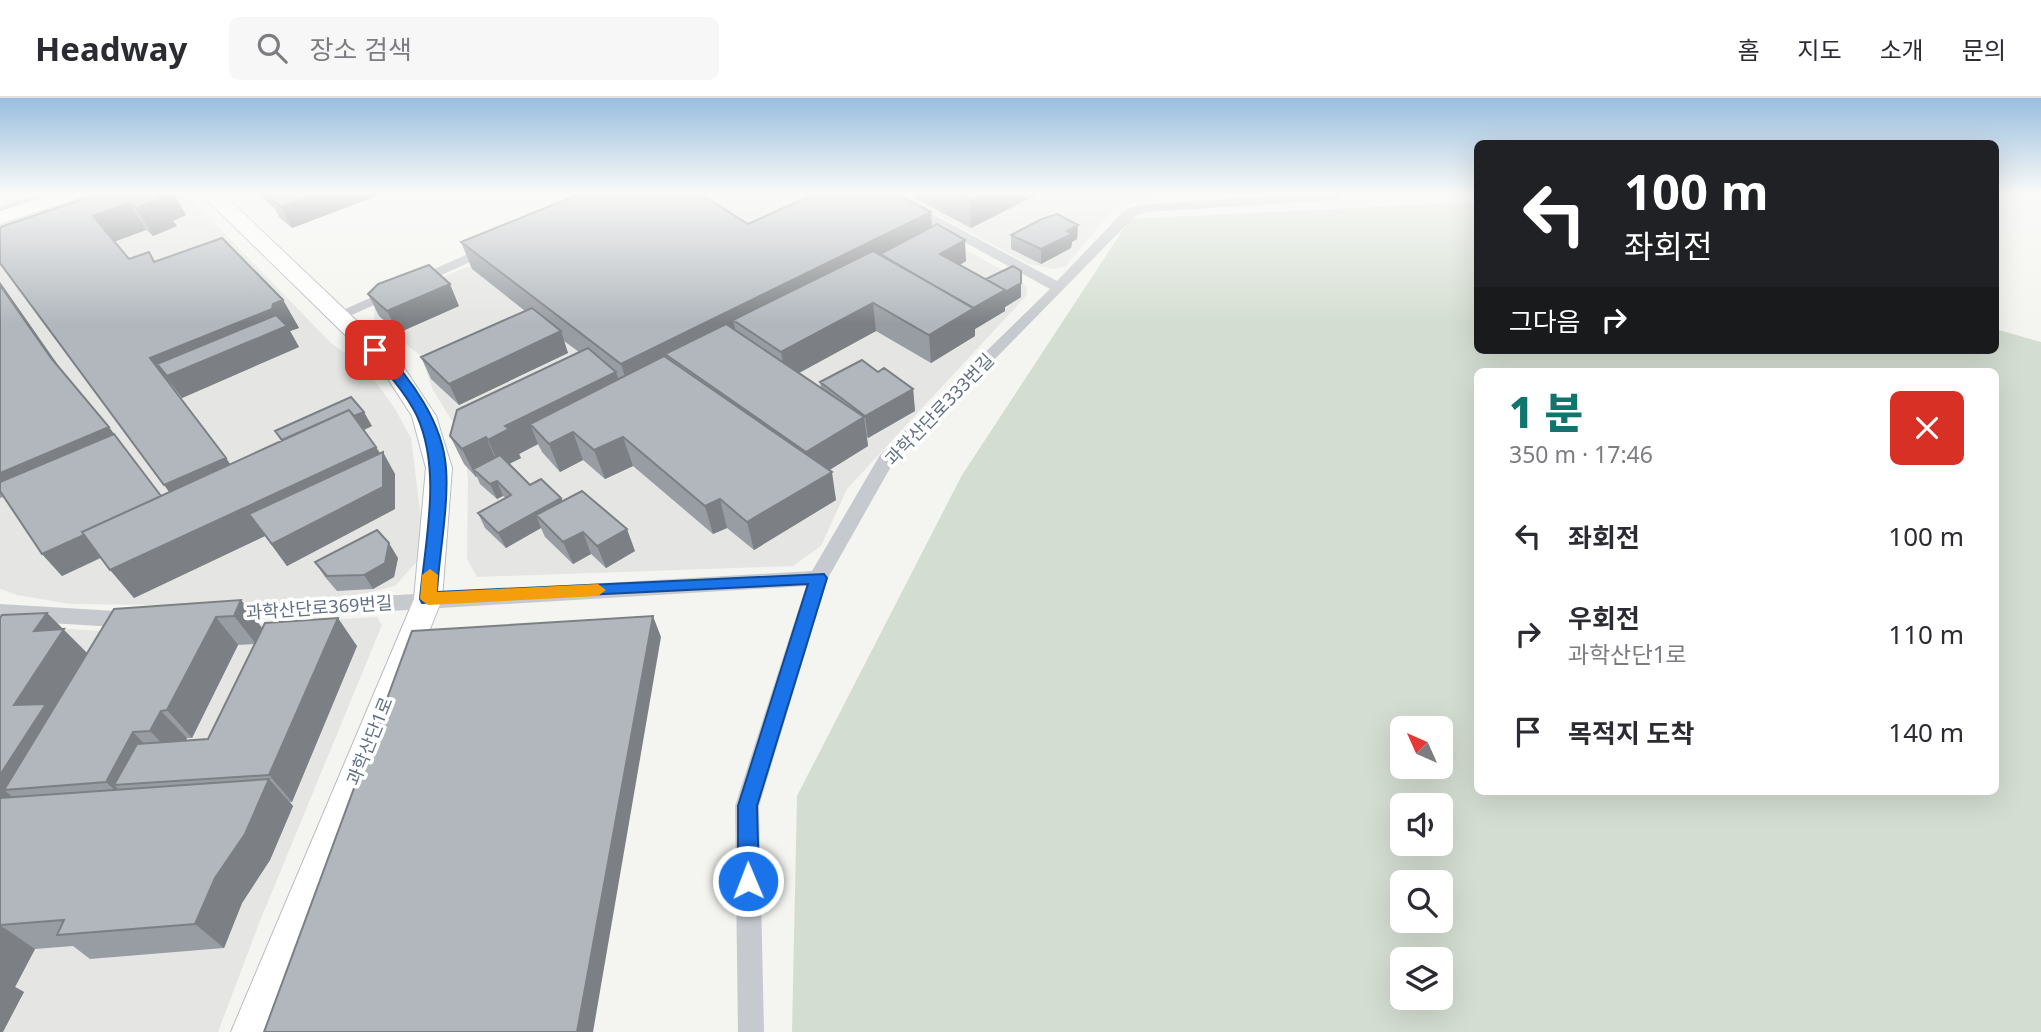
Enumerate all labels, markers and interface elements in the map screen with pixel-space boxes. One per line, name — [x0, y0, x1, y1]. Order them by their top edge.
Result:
search box — [229, 17, 719, 80]
text: Headway — [35, 26, 187, 71]
icon: search — [253, 29, 291, 67]
text: 장소 검색 — [309, 31, 412, 67]
text: 홈 — [1737, 33, 1759, 66]
text: 지도 — [1797, 33, 1842, 66]
text: 소개 — [1880, 33, 1924, 66]
text: 문의 — [1962, 33, 2006, 66]
text: 100 m — [1624, 158, 1769, 224]
icon: left — [1509, 168, 1600, 259]
text: 좌회전 — [1624, 224, 1712, 267]
icon: right — [1595, 301, 1633, 339]
text: 그다음 — [1509, 303, 1581, 339]
pin — [345, 320, 405, 380]
icon: arrive — [356, 331, 394, 369]
street label: 과학산단로333번길 — [879, 348, 999, 470]
text: 1 분 — [1509, 383, 1583, 440]
button: close — [1890, 391, 1964, 465]
text: 350 m · 17:46 — [1509, 438, 1653, 470]
icon: left — [1509, 517, 1547, 555]
text: 100 m — [1888, 518, 1964, 554]
text: 좌회전 — [1568, 519, 1640, 555]
street label: 과학산단로369번길 — [245, 590, 393, 624]
text: 우회전 — [1568, 600, 1640, 636]
icon: right — [1509, 615, 1547, 653]
text: 110 m — [1888, 616, 1964, 652]
text: 과학산단1로 — [1568, 638, 1687, 670]
street label: 과학산단1로 — [340, 693, 398, 789]
icon: arrive — [1509, 713, 1547, 751]
text: 140 m — [1888, 714, 1964, 750]
text: 목적지 도착 — [1568, 715, 1694, 751]
north arrow — [1390, 716, 1452, 779]
map controls — [1390, 716, 1453, 1010]
button: sound — [1390, 793, 1453, 856]
position arrow — [711, 844, 785, 918]
button: search — [1390, 870, 1453, 933]
button: layers — [1390, 947, 1453, 1010]

